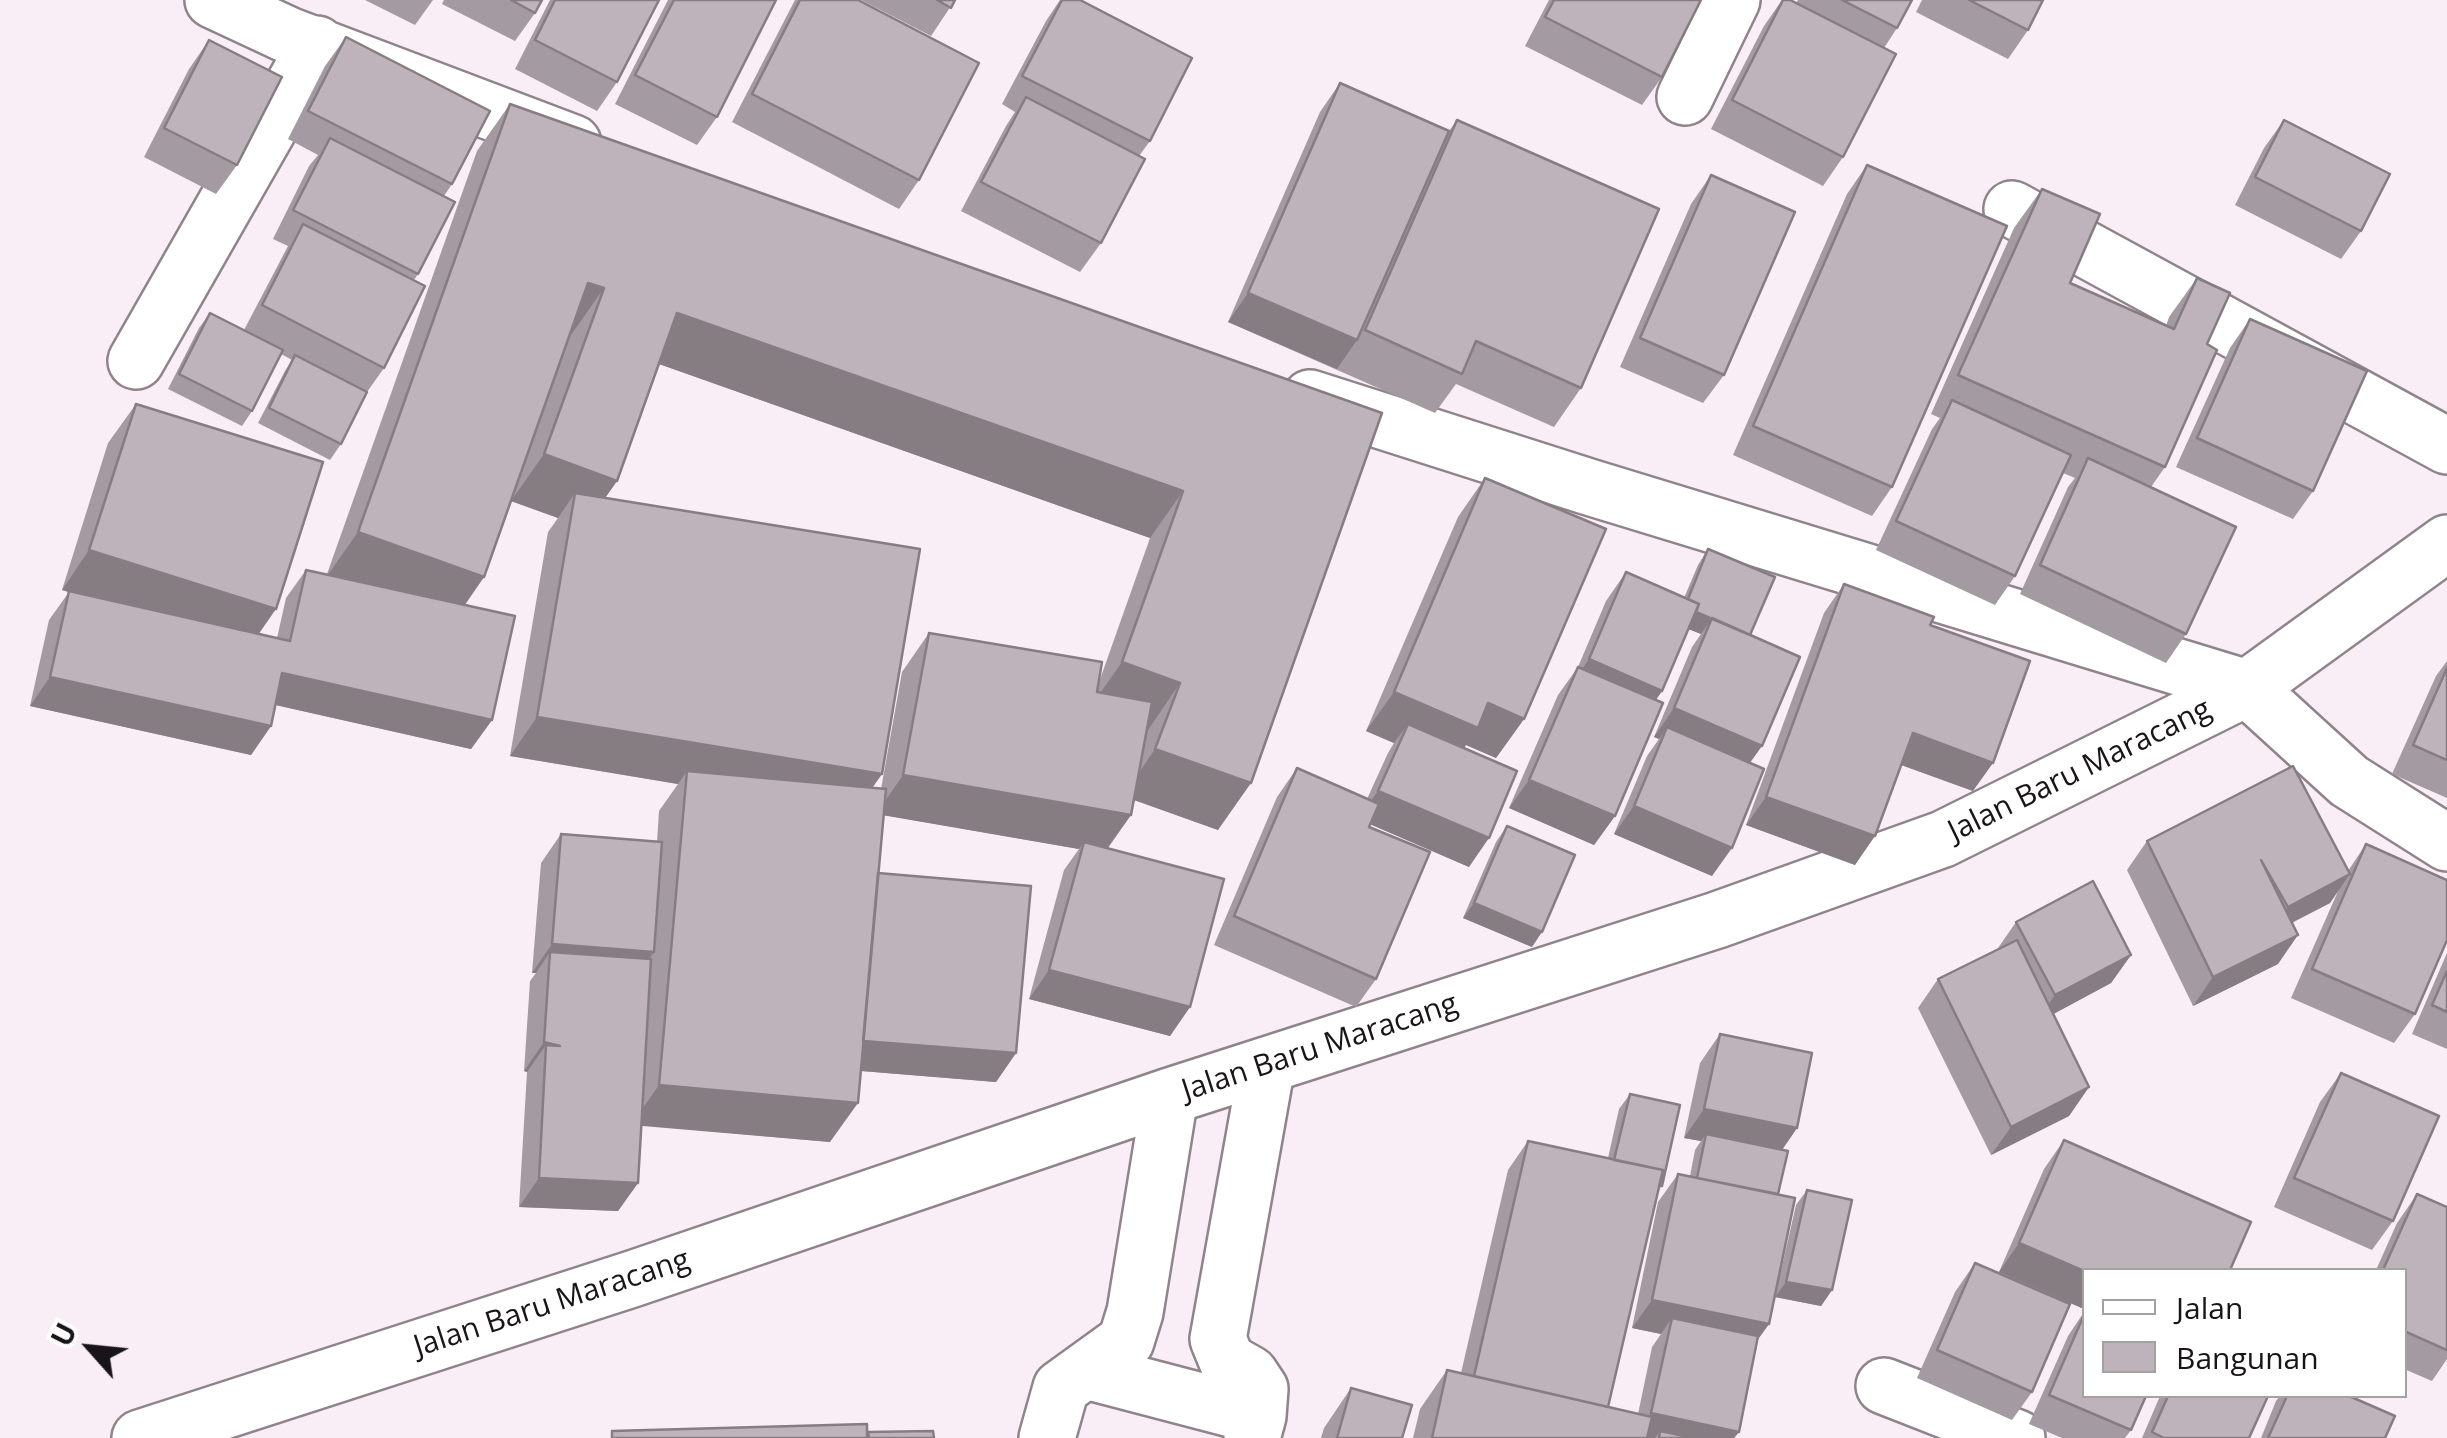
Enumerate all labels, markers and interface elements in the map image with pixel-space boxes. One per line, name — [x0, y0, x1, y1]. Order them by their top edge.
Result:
street label: Jalan Baru Maracang — [1943, 692, 2217, 850]
street label: Jalan Baru Maracang — [1177, 986, 1463, 1110]
street label: Jalan Baru Maracang — [409, 1242, 695, 1366]
legend — [2082, 1268, 2407, 1398]
text: Jalan — [2176, 1287, 2243, 1328]
north arrow — [40, 1298, 140, 1398]
text: U — [42, 1316, 85, 1352]
text: Bangunan — [2176, 1337, 2319, 1378]

